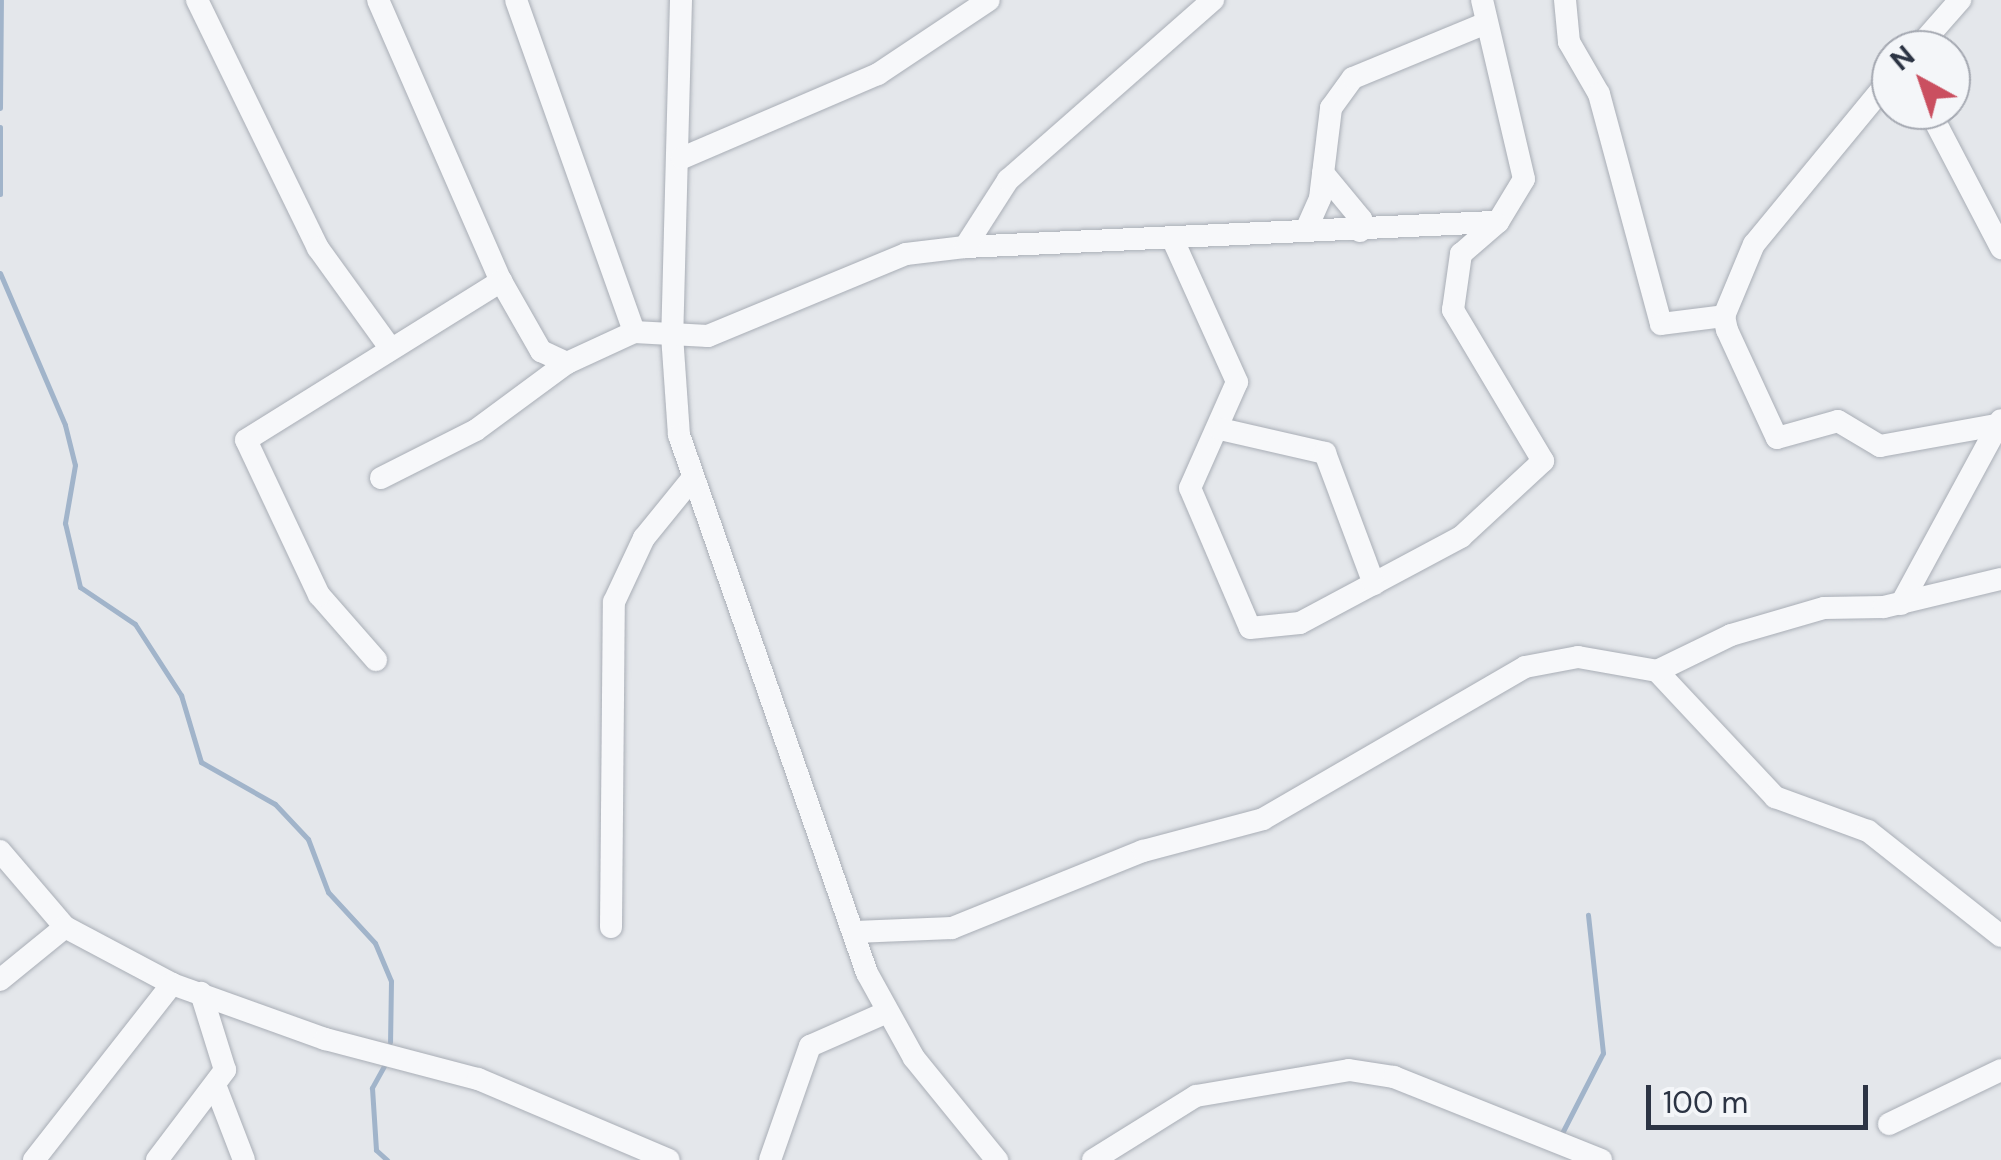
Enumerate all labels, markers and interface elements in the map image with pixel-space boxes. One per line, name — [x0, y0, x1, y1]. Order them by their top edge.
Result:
north arrow — [1871, 30, 1971, 130]
text: N — [1883, 37, 1922, 79]
scale bar — [1651, 1065, 1874, 1127]
text: 100 m — [1663, 1083, 1748, 1122]

